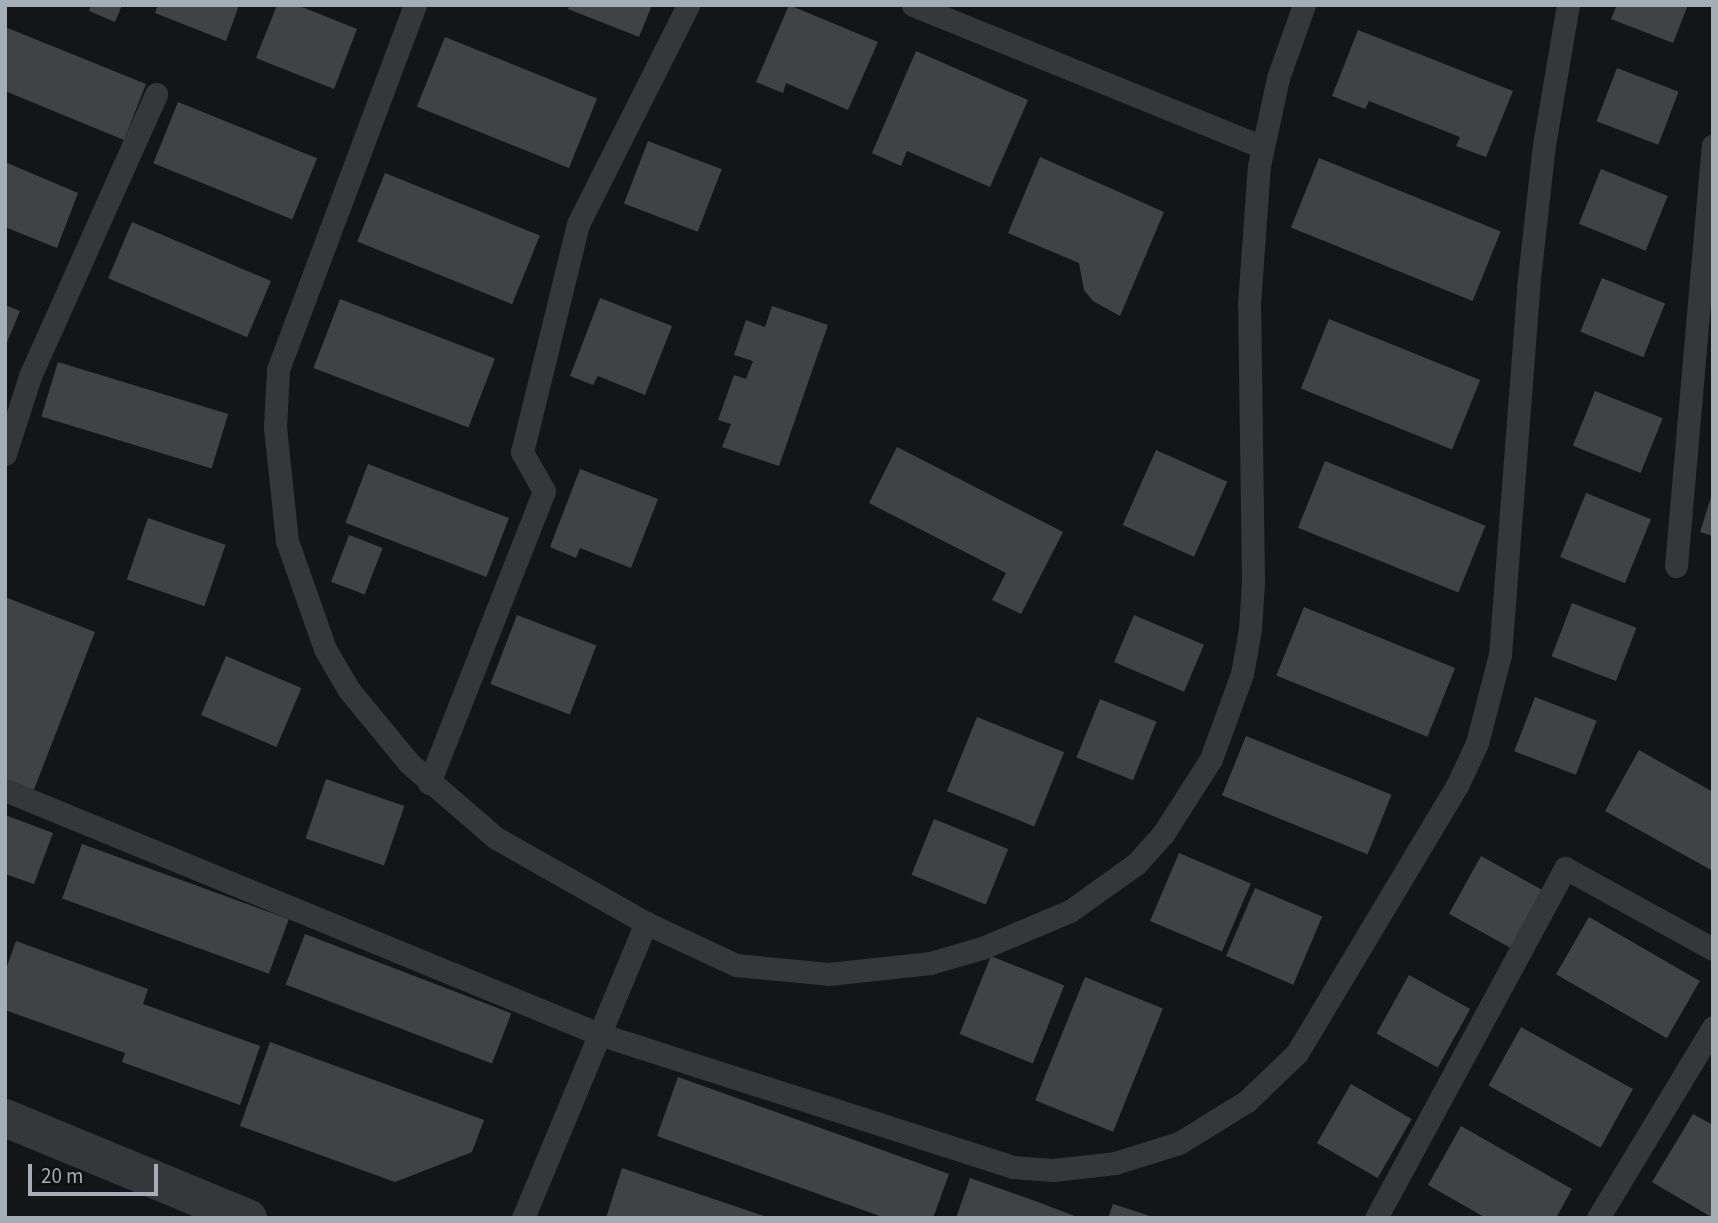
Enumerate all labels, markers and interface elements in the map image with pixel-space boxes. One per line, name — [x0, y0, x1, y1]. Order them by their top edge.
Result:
scale bar — [32, 1150, 161, 1194]
text: 20 m — [41, 1161, 83, 1191]

